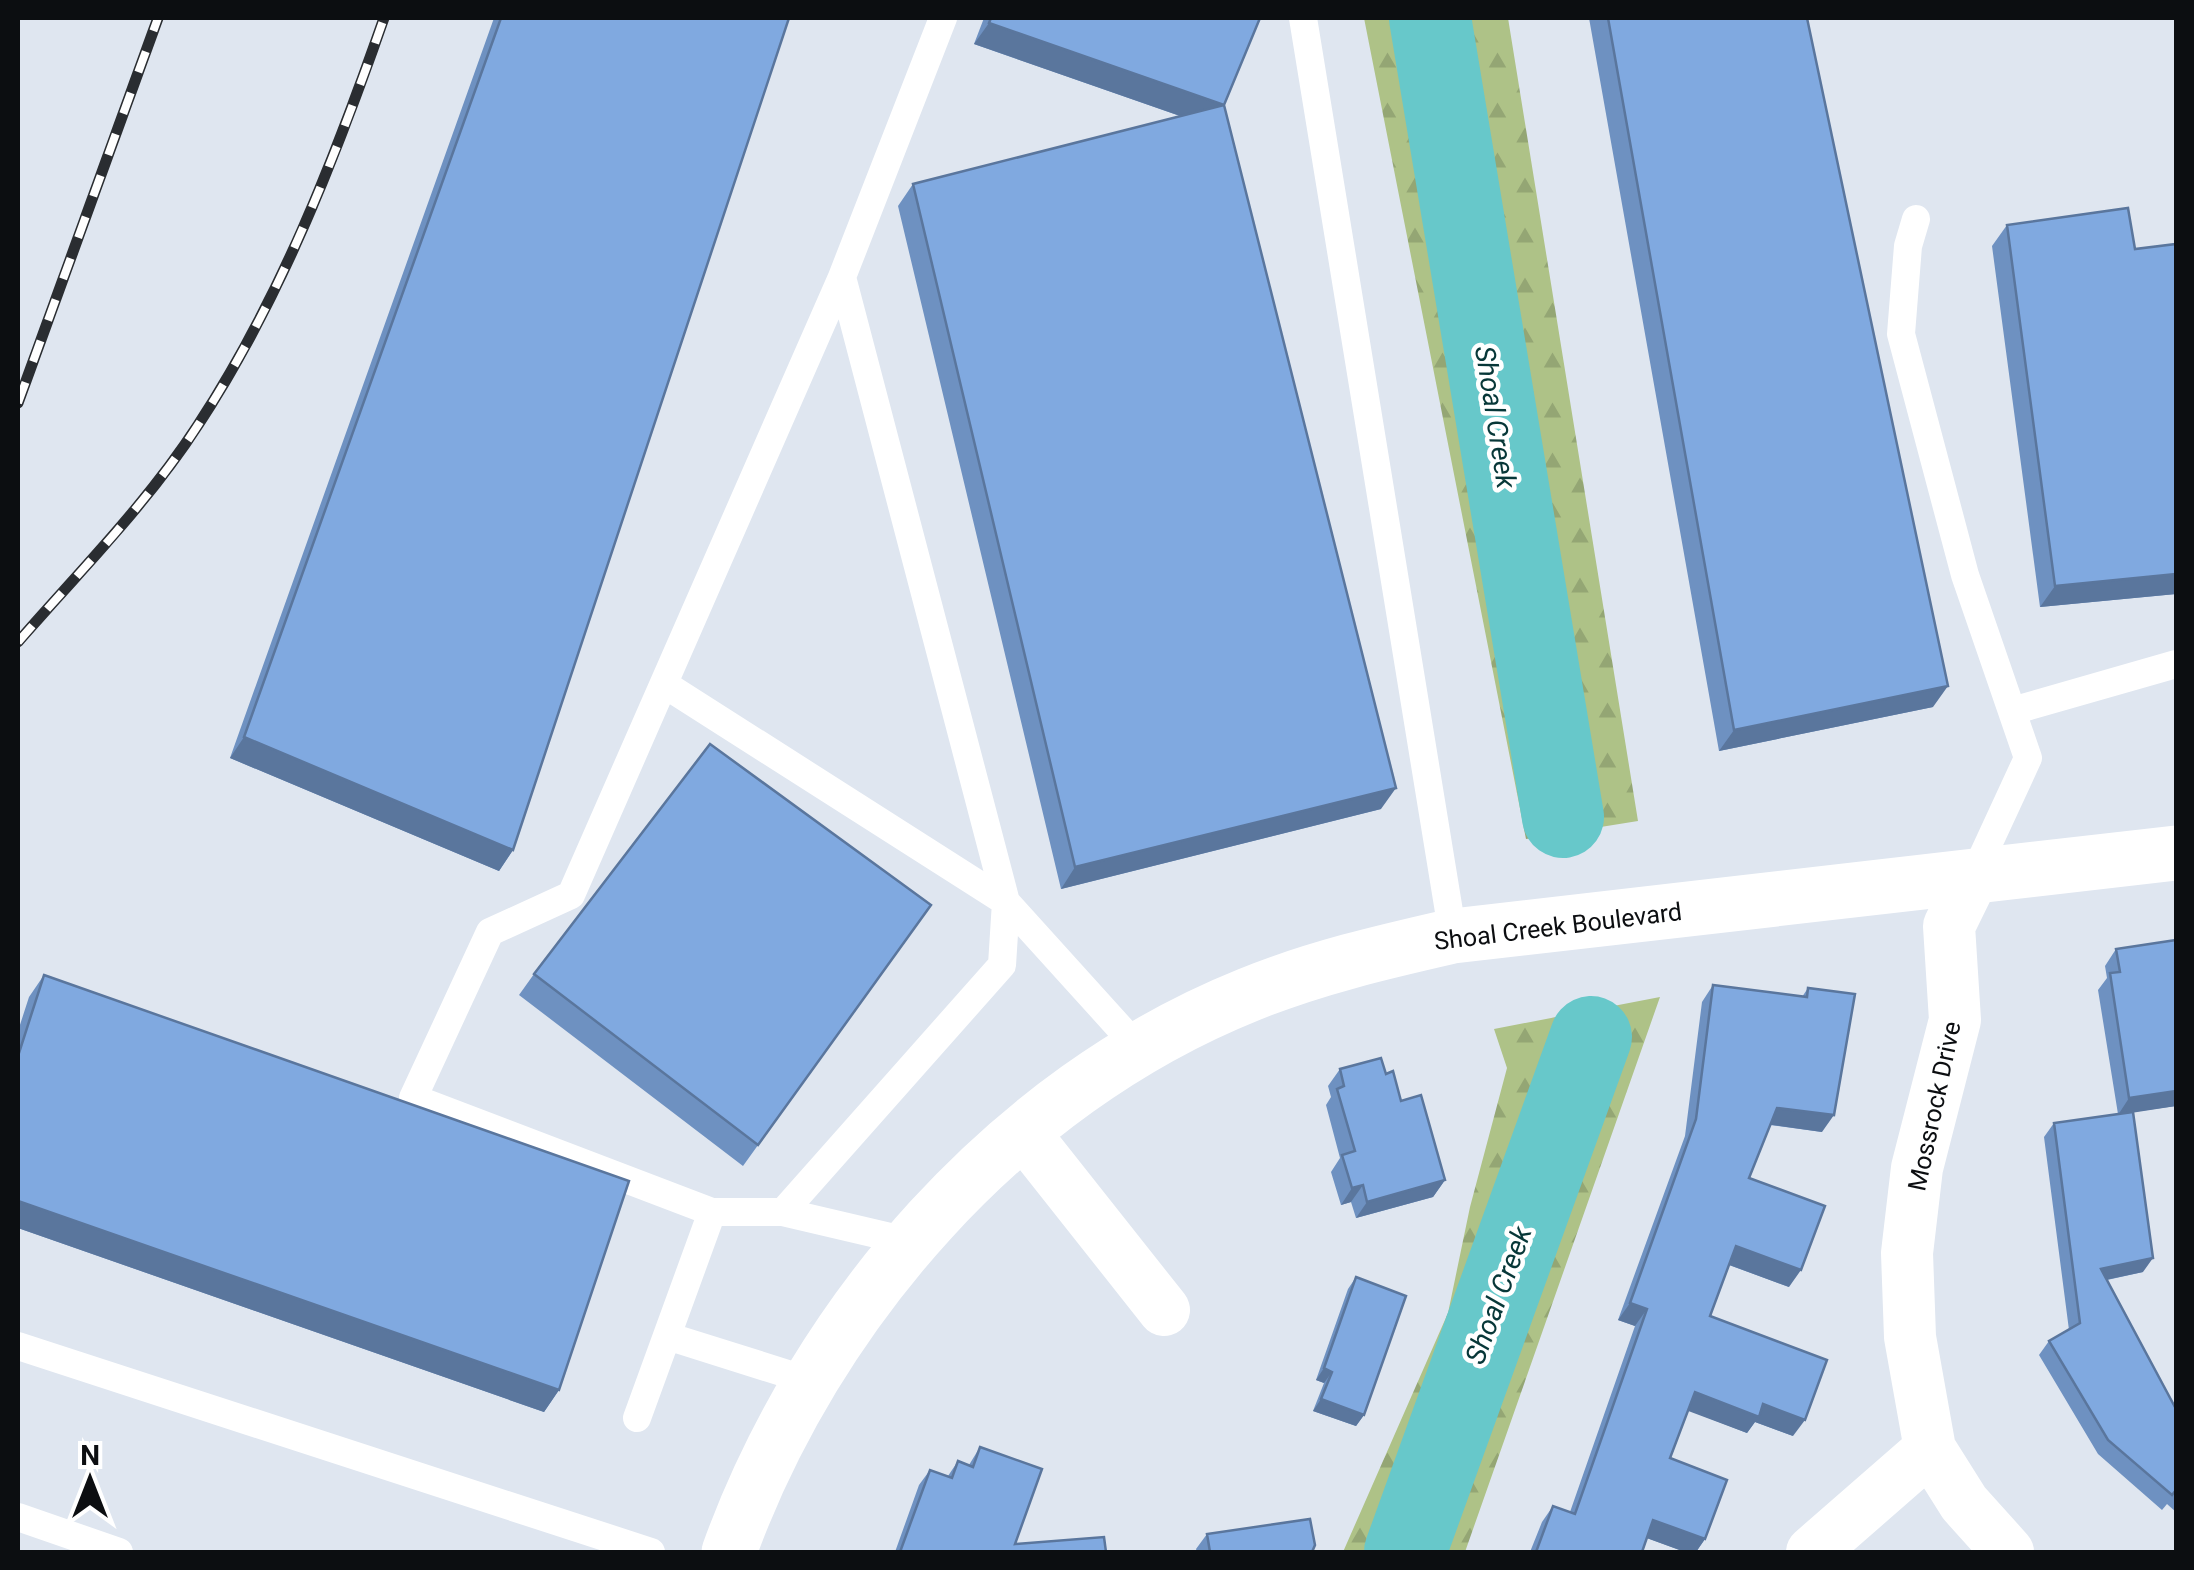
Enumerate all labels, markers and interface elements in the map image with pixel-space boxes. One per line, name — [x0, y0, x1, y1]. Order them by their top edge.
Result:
water label: Shoal Creek — [1468, 343, 1523, 492]
street label: Shoal Creek Boulevard — [1433, 897, 1684, 956]
street label: Mossrock Drive — [1902, 1019, 1967, 1193]
water label: Shoal Creek — [1458, 1221, 1539, 1368]
north arrow — [40, 1430, 140, 1530]
text: N — [80, 1439, 100, 1472]

